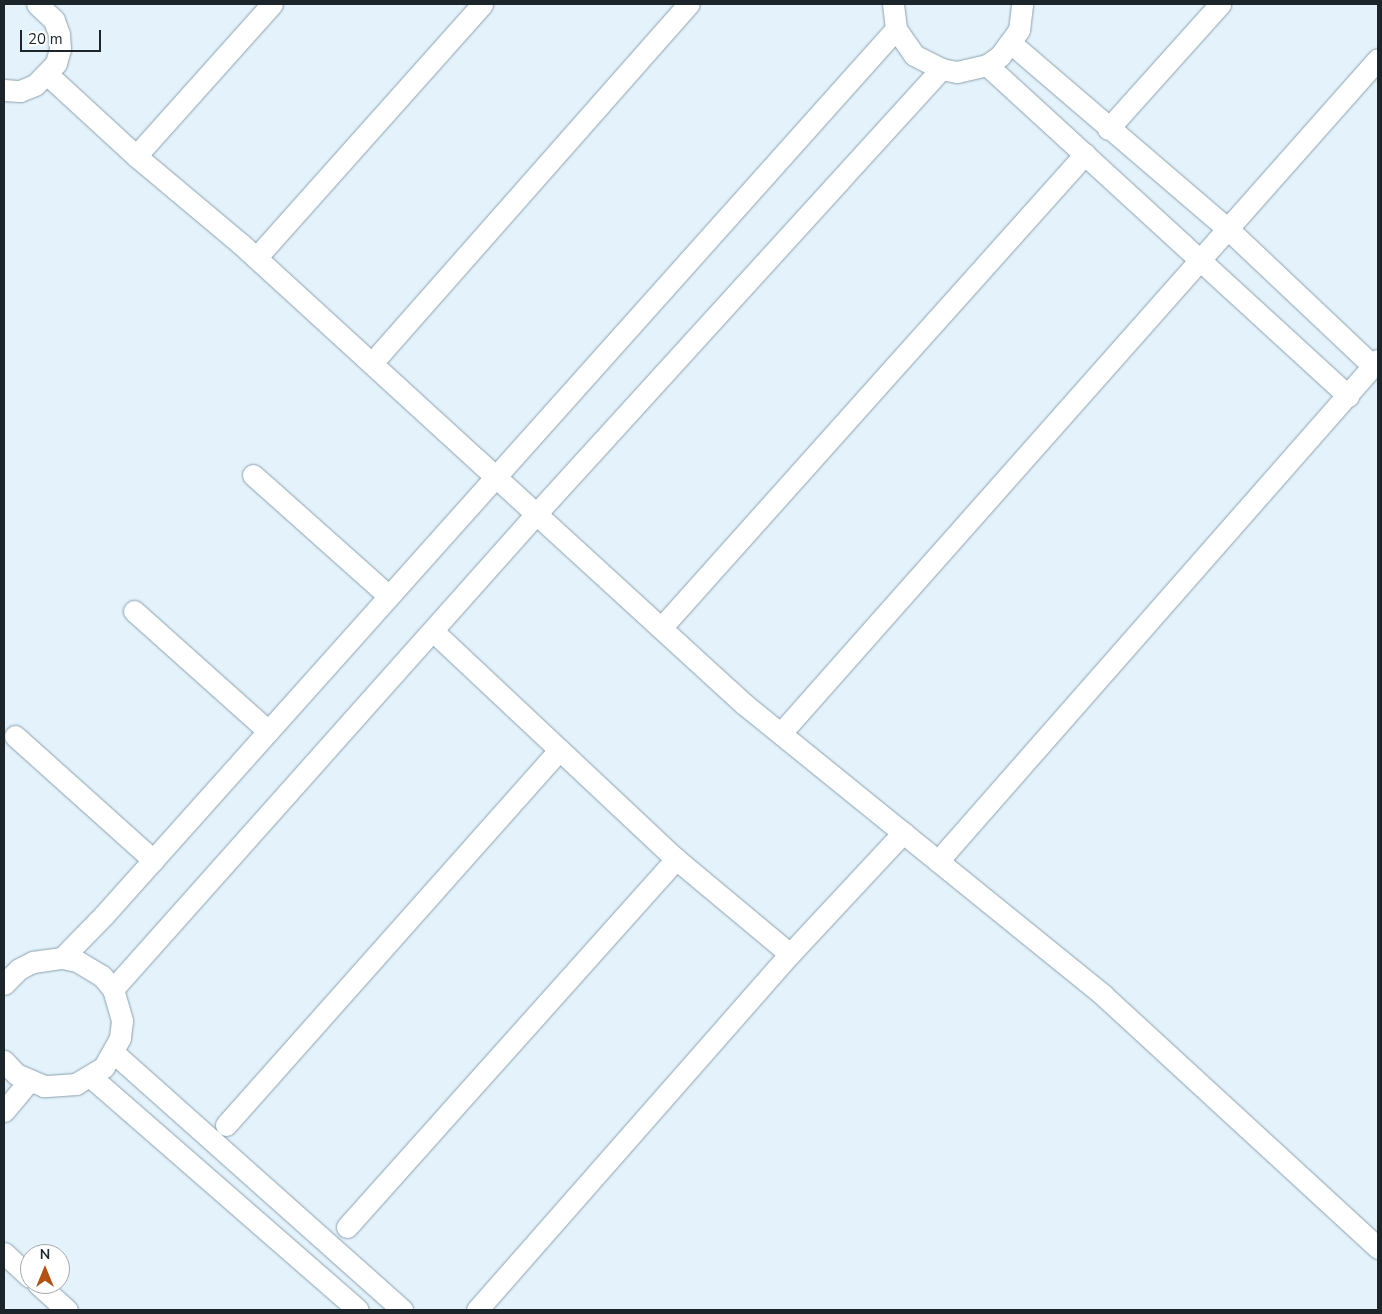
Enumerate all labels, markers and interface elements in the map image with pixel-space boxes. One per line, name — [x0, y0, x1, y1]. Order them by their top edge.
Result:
scale bar — [22, 20, 104, 52]
text: 20 m — [28, 29, 63, 49]
north arrow — [20, 1244, 70, 1294]
text: N — [40, 1245, 50, 1264]

